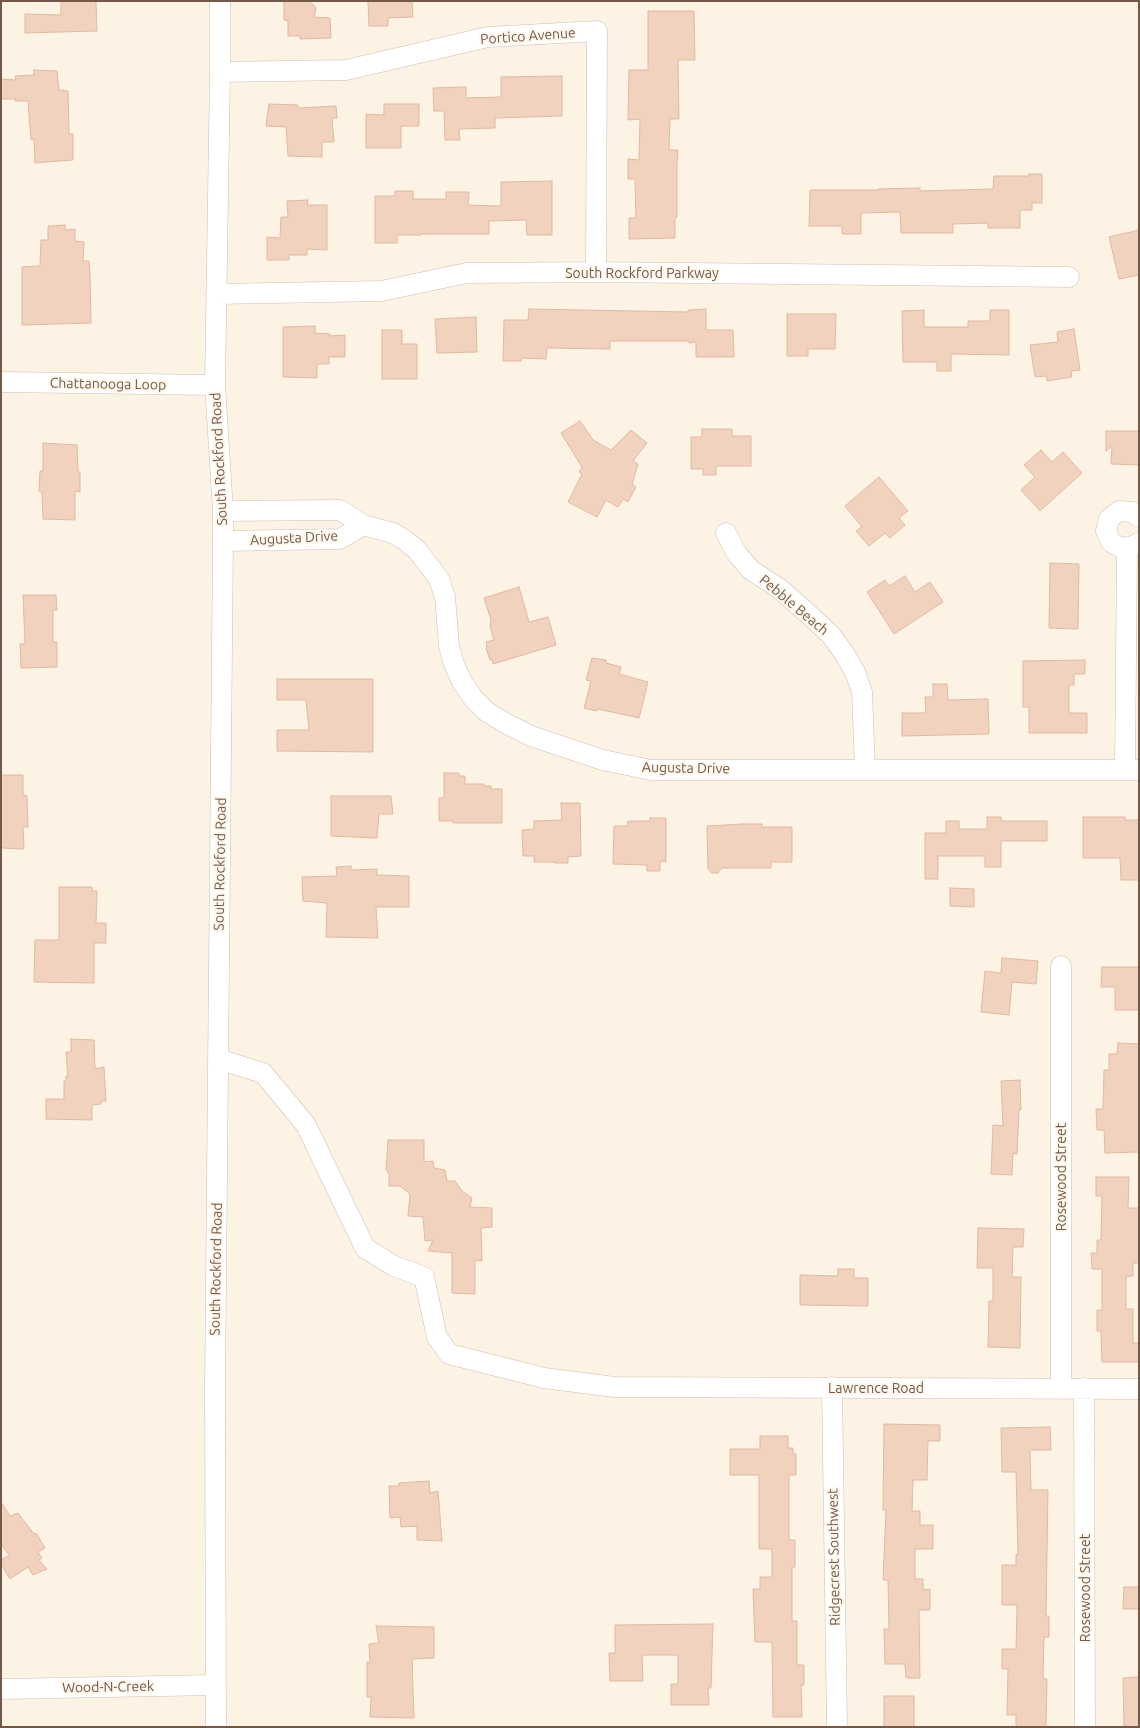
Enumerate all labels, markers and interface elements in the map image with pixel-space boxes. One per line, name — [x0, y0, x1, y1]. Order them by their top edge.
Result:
street label: Portico Avenue — [480, 24, 576, 48]
street label: South Rockford Parkway — [565, 265, 719, 281]
street label: Chattanooga Loop — [50, 375, 166, 393]
street label: South Rockford Road — [207, 392, 231, 526]
street label: Augusta Drive — [250, 527, 338, 549]
street label: Pebble Beach — [756, 571, 832, 639]
street label: Augusta Drive — [642, 759, 730, 777]
street label: South Rockford Road — [210, 797, 230, 931]
street label: Rosewood Street — [1053, 1123, 1069, 1231]
street label: South Rockford Road — [206, 1202, 226, 1336]
street label: Lawrence Road — [828, 1380, 924, 1396]
street label: Ridgecrest Southwest — [824, 1488, 844, 1626]
street label: Rosewood Street — [1077, 1534, 1093, 1642]
street label: Wood-N-Creek — [62, 1678, 154, 1696]

